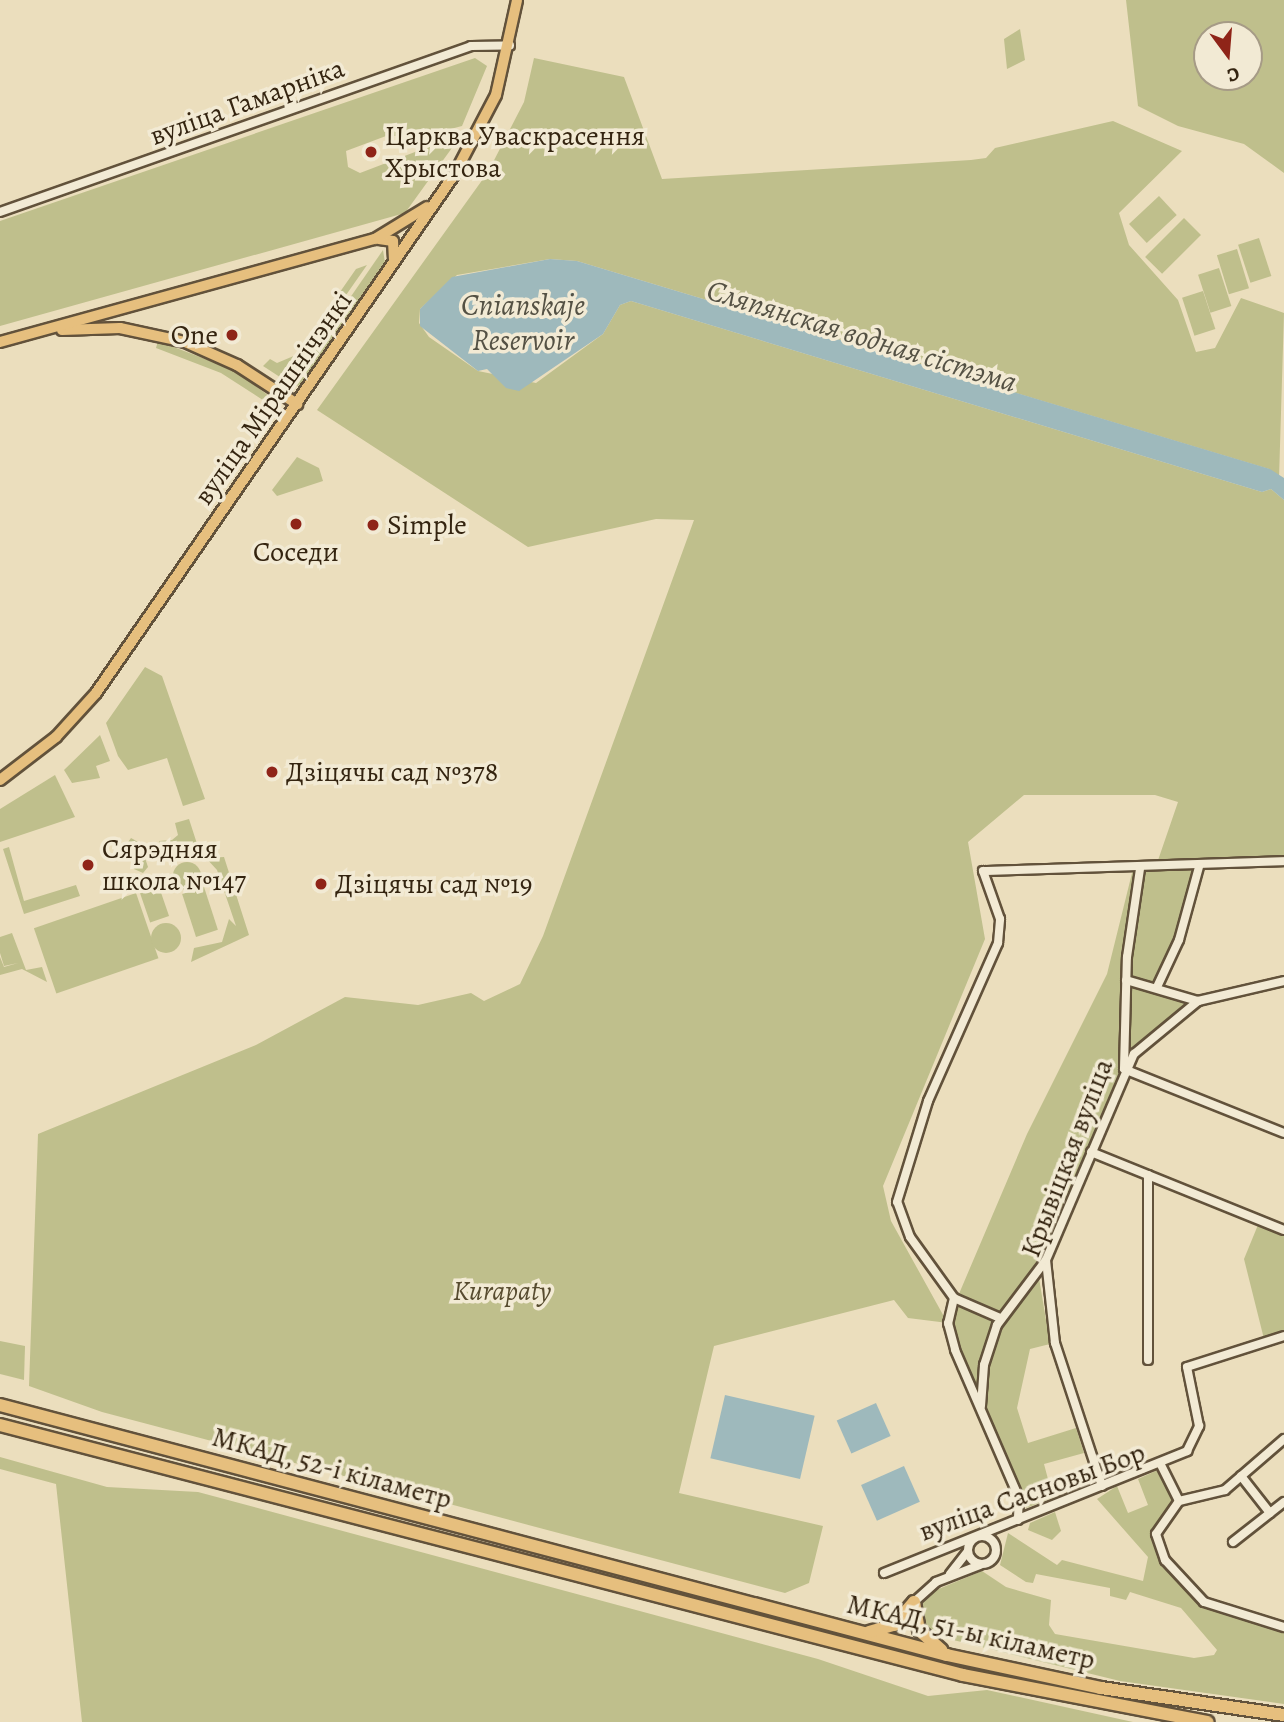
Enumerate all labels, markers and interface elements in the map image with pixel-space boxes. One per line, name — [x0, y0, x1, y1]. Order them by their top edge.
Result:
north arrow — [1193, 21, 1263, 91]
street label: вуліца Гамарніка — [145, 51, 349, 153]
text: С — [1224, 60, 1242, 88]
place label: Царква Уваскрасення Хрыстова — [385, 119, 645, 185]
marker: Царква Уваскрасення Хрыстова — [363, 144, 379, 160]
water label: Сляпянская водная сістэма — [703, 272, 1021, 400]
street label: вуліца Мірашнічэнкі — [187, 285, 359, 511]
water label: Cnianskaje Reservoir — [461, 287, 585, 358]
place label: One — [171, 318, 218, 352]
marker: One — [224, 327, 240, 343]
place label: Simple — [387, 508, 467, 542]
marker: Соседи — [288, 516, 304, 532]
marker: Simple — [365, 517, 381, 533]
place label: Соседи — [253, 535, 339, 569]
place label: Дзіцячы сад №378 — [286, 755, 498, 789]
marker: Дзіцячы сад №378 — [264, 764, 280, 780]
place label: Сярэдняя школа №147 — [102, 832, 246, 898]
marker: Сярэдняя школа №147 — [80, 857, 96, 873]
place label: Дзіцячы сад №19 — [335, 867, 533, 901]
marker: Дзіцячы сад №19 — [313, 876, 329, 892]
street label: Крывіцкая вуліца — [1014, 1054, 1120, 1262]
park label: Kurapaty — [453, 1274, 551, 1308]
street label: МКАД, 52-і кіламетр — [208, 1420, 456, 1516]
street label: вуліца Сасновы Бор — [914, 1436, 1150, 1548]
street label: МКАД, 51-ы кіламетр — [843, 1587, 1099, 1677]

